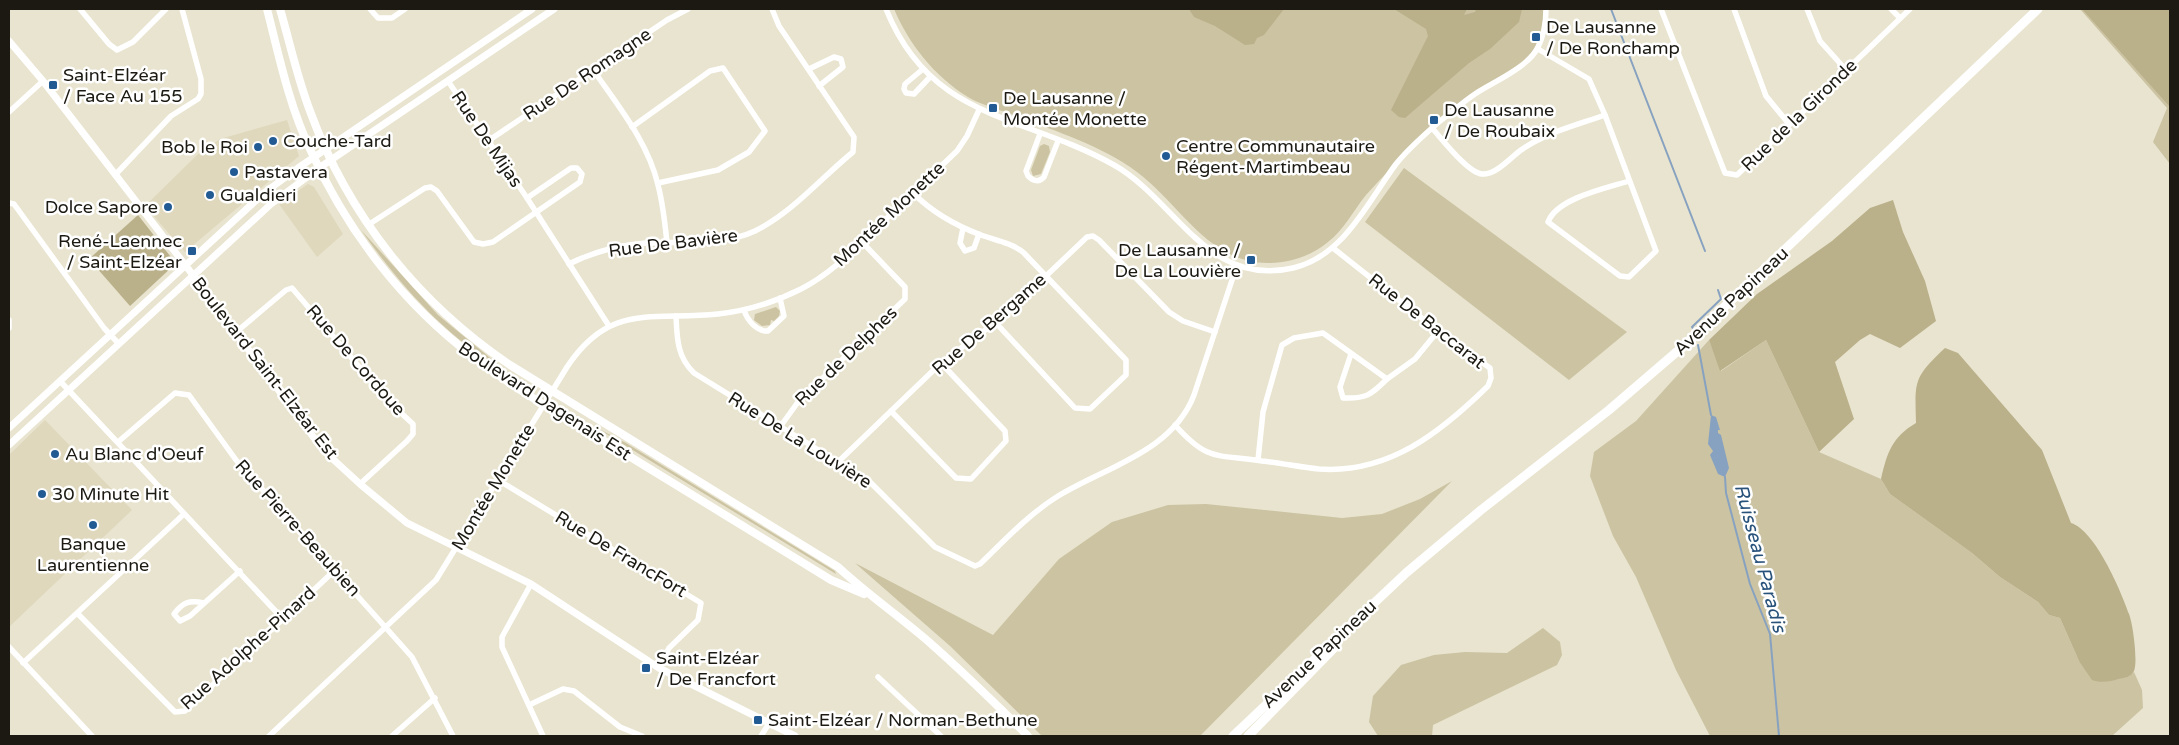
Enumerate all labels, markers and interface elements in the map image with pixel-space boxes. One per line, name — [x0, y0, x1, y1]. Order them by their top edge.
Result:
place label: De Lausanne / De Ronchamp — [1546, 16, 1680, 59]
street label: Rue De Romagne — [519, 23, 655, 125]
marker: De Lausanne / De Ronchamp — [1530, 31, 1542, 43]
street label: Rue de la Gironde — [1737, 54, 1861, 176]
place label: Saint-Elzéar / Face Au 155 — [63, 64, 182, 107]
marker: Saint-Elzéar / Face Au 155 — [47, 79, 59, 91]
street label: Rue De Mijas — [447, 87, 527, 191]
place label: De Lausanne / Montée Monette — [1003, 87, 1147, 130]
place label: De Lausanne / De Roubaix — [1444, 99, 1555, 142]
marker: De Lausanne / Montée Monette — [987, 102, 999, 114]
marker: De Lausanne / De Roubaix — [1428, 114, 1440, 126]
place label: Couche-Tard — [283, 130, 392, 152]
marker: Couche-Tard — [267, 135, 279, 147]
place label: Centre Communautaire Régent-Martimbeau — [1176, 135, 1375, 178]
place label: Bob le Roi — [161, 136, 248, 158]
marker: Bob le Roi — [252, 141, 264, 153]
marker: Centre Communautaire Régent-Martimbeau — [1160, 150, 1172, 162]
street label: Montée Monette — [829, 157, 949, 271]
place label: Pastavera — [244, 161, 328, 183]
marker: Pastavera — [228, 166, 240, 178]
place label: Gualdieri — [220, 184, 297, 206]
marker: Gualdieri — [204, 189, 216, 201]
place label: Dolce Sapore — [45, 196, 158, 218]
marker: Dolce Sapore — [162, 201, 174, 213]
street label: Rue De Bavière — [607, 224, 739, 262]
place label: René-Laennec / Saint-Elzéar — [58, 230, 182, 273]
place label: De Lausanne / De La Louvière — [1114, 239, 1241, 282]
street label: Avenue Papineau — [1669, 242, 1793, 360]
marker: René-Laennec / Saint-Elzéar — [186, 245, 198, 257]
marker: De Lausanne / De La Louvière — [1245, 254, 1257, 266]
street label: Rue De Bergame — [927, 268, 1051, 380]
street label: Rue De Baccarat — [1364, 269, 1490, 374]
street label: Boulevard Saint-Elzéar Est — [187, 272, 343, 464]
street label: Rue De Cordoue — [302, 300, 410, 420]
street label: Rue de Delphes — [790, 302, 902, 410]
street label: Boulevard Dagenais Est — [454, 337, 636, 465]
street label: Rue De La Louvière — [724, 387, 876, 493]
street label: Montée Monette — [447, 420, 539, 554]
place label: Au Blanc d'Oeuf — [65, 443, 204, 465]
marker: Au Blanc d'Oeuf — [49, 448, 61, 460]
street label: Rue Pierre-Beaubien — [231, 455, 365, 601]
water label: Ruisseau Paradis — [1730, 482, 1791, 637]
place label: 30 Minute Hit — [52, 483, 169, 505]
marker: 30 Minute Hit — [36, 488, 48, 500]
street label: Rue De FrancFort — [551, 506, 691, 602]
marker: Banque Laurentienne — [87, 519, 99, 531]
place label: Banque Laurentienne — [37, 533, 149, 576]
street label: Rue Adolphe-Pinard — [176, 582, 320, 714]
street label: Avenue Papineau — [1257, 595, 1381, 713]
place label: Saint-Elzéar / De Francfort — [656, 647, 776, 690]
marker: Saint-Elzéar / De Francfort — [640, 662, 652, 674]
place label: Saint-Elzéar / Norman-Bethune — [768, 709, 1038, 731]
marker: Saint-Elzéar / Norman-Bethune — [752, 714, 764, 726]

